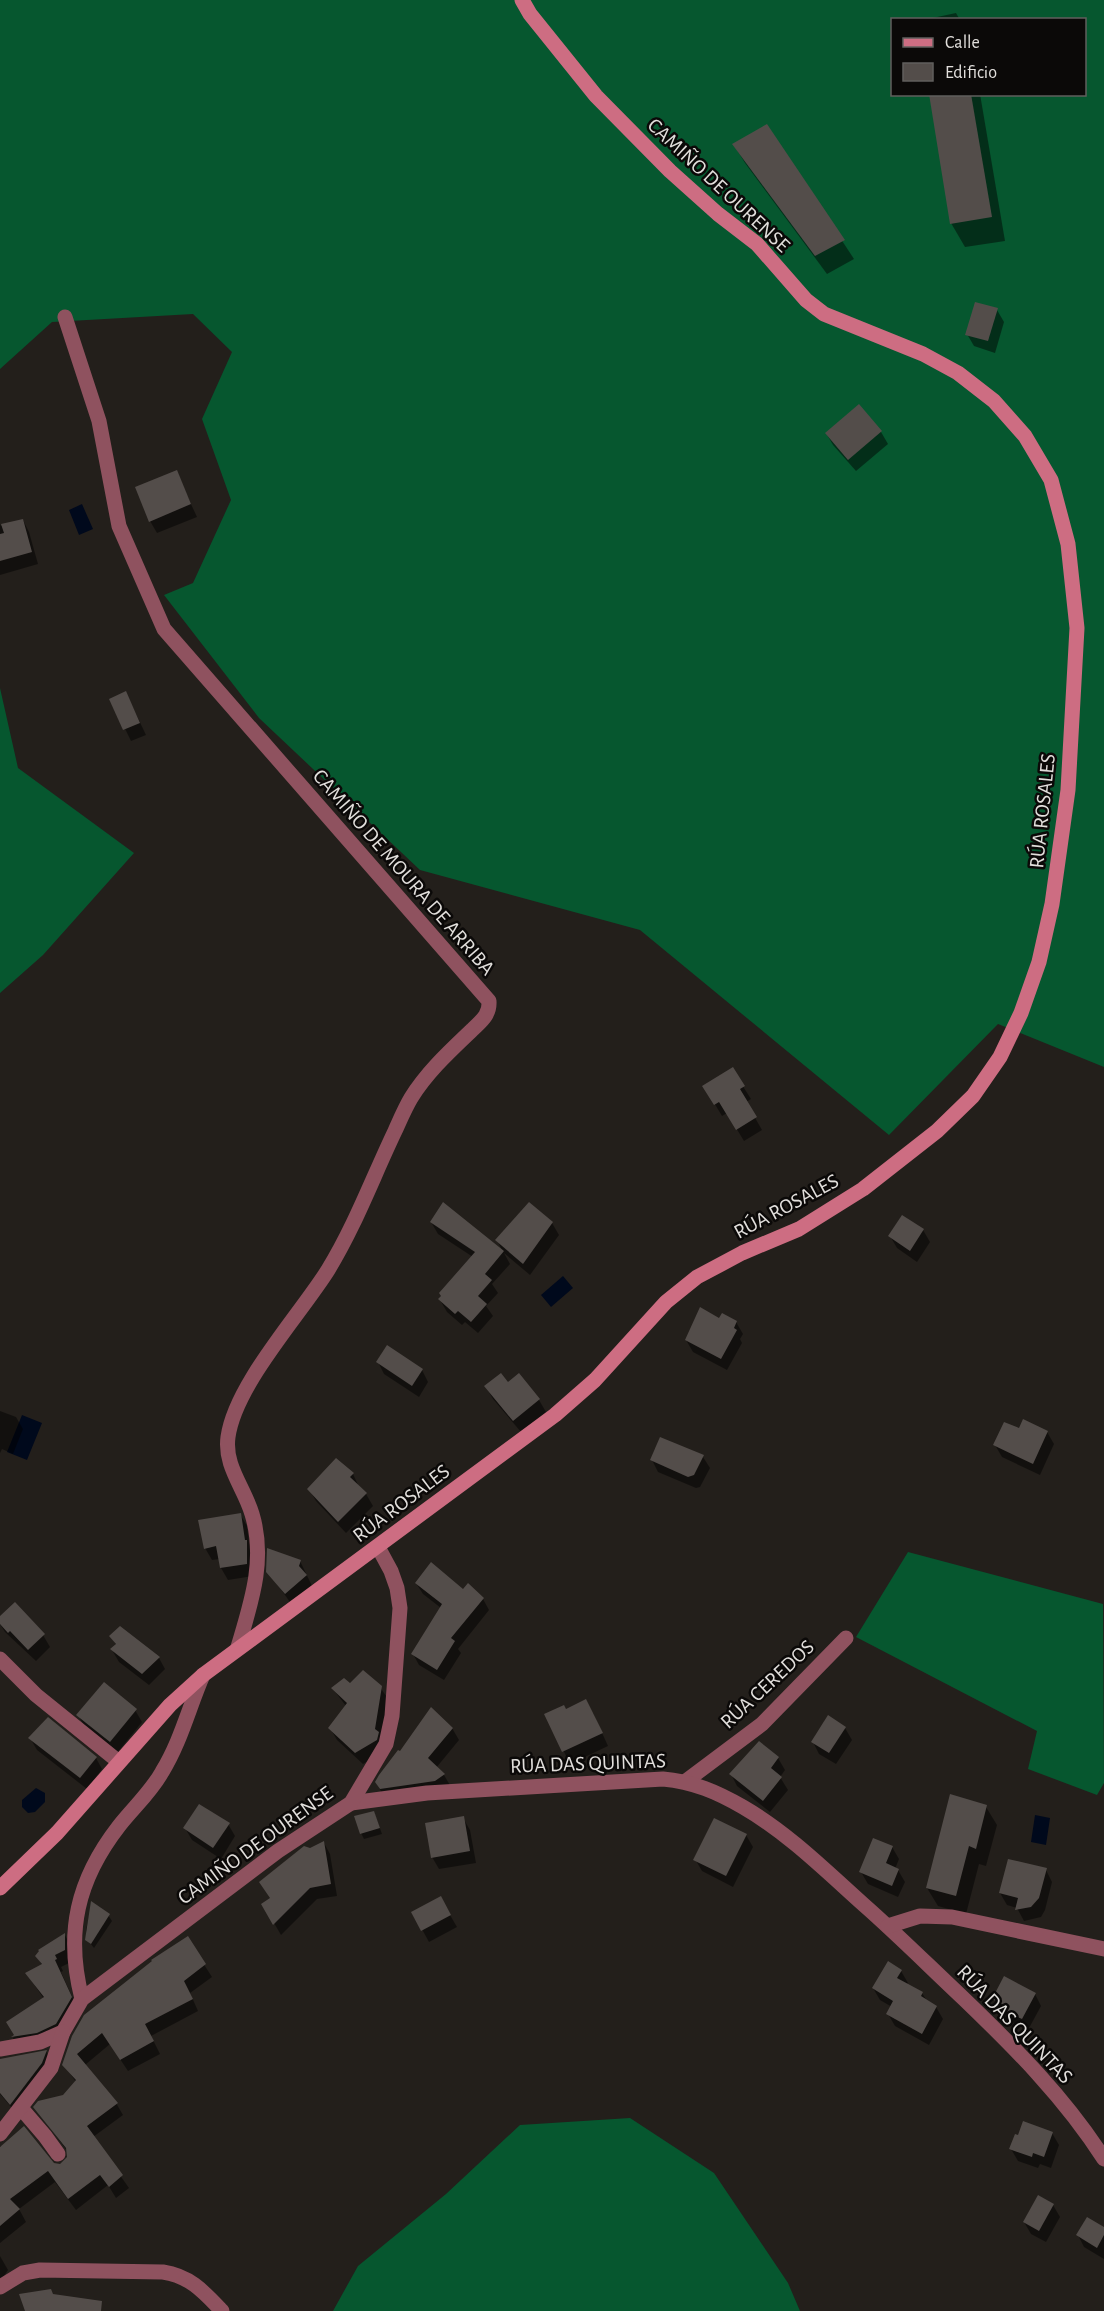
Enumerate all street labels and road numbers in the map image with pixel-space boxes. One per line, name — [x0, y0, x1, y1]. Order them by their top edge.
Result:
street label: CAMIÑO DE OURENSE — [644, 113, 795, 256]
street label: RÚA ROSALES — [1024, 752, 1059, 869]
street label: CAMIÑO DE MOURA DE ARRIBA — [309, 764, 500, 979]
street label: RÚA ROSALES — [729, 1168, 842, 1243]
street label: RÚA ROSALES — [348, 1459, 454, 1546]
street label: RÚA CEREDOS — [715, 1634, 818, 1733]
street label: RÚA DAS QUINTAS — [510, 1748, 666, 1777]
street label: CAMIÑO DE OURENSE — [173, 1781, 337, 1909]
street label: RÚA DAS QUINTAS — [953, 1960, 1078, 2088]

